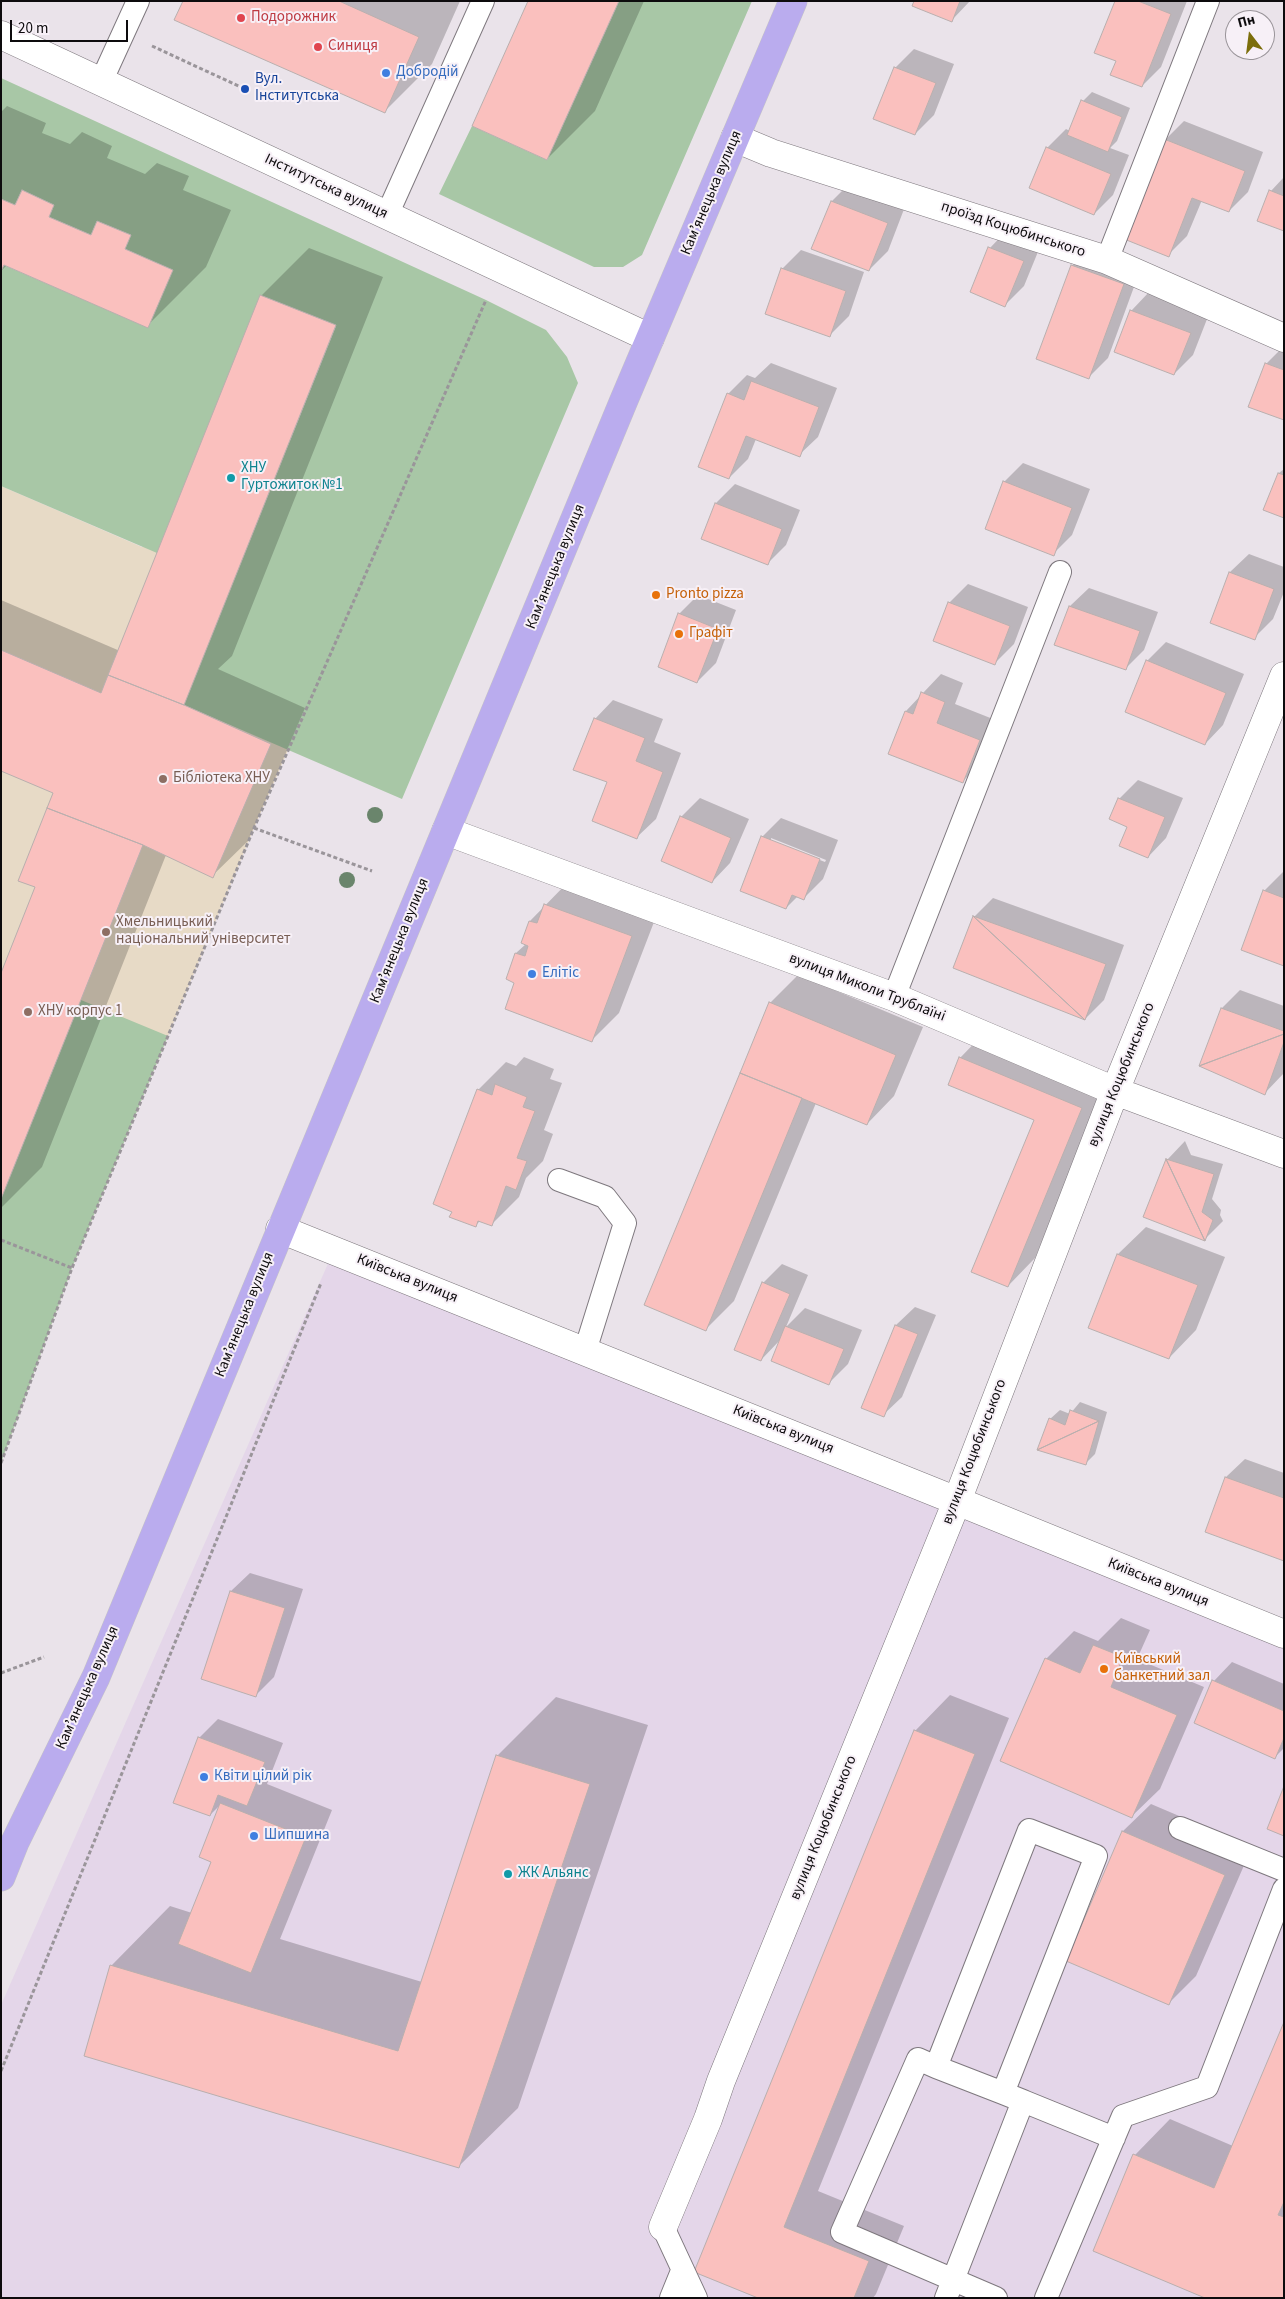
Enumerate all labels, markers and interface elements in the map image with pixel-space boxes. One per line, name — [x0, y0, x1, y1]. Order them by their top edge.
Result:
place label: Подорожник — [251, 9, 336, 27]
scale bar — [12, 10, 130, 42]
north arrow — [1225, 10, 1275, 60]
text: Пн — [1235, 10, 1257, 33]
marker: Подорожник — [235, 12, 247, 24]
text: 20 m — [18, 18, 48, 39]
place label: Синиця — [328, 38, 378, 56]
marker: Синиця — [312, 41, 324, 53]
place label: Добродій — [396, 64, 459, 82]
marker: Добродій — [380, 67, 392, 79]
place label: Вул. Інститутська — [255, 71, 339, 106]
marker: Вул. Інститутська — [239, 83, 251, 95]
street label: Камʼянецька вулиця — [678, 128, 746, 258]
street label: Інститутська вулиця — [261, 151, 391, 223]
street label: проїзд Коцюбинського — [939, 198, 1087, 262]
place label: ХНУ Гуртожиток №1 — [241, 460, 343, 495]
marker: ХНУ Гуртожиток №1 — [225, 472, 237, 484]
street label: Камʼянецька вулиця — [523, 502, 589, 632]
place label: Pronto pizza — [666, 586, 744, 604]
marker: Pronto pizza — [650, 589, 662, 601]
place label: Графіт — [689, 625, 733, 643]
marker: Графіт — [673, 628, 685, 640]
place label: Бібліотека ХНУ — [173, 770, 270, 788]
marker: Бібліотека ХНУ — [157, 773, 169, 785]
street label: Камʼянецька вулиця — [367, 876, 433, 1006]
place label: Хмельницький національний університет — [116, 914, 291, 949]
marker: Хмельницький національний університет — [100, 926, 112, 938]
street label: вулиця Миколи Трублаїні — [786, 950, 948, 1026]
place label: Елітіс — [542, 965, 579, 983]
marker: Елітіс — [526, 968, 538, 980]
street label: вулиця Коцюбинського — [1085, 1000, 1159, 1150]
place label: ХНУ корпус 1 — [38, 1003, 122, 1021]
marker: ХНУ корпус 1 — [22, 1006, 34, 1018]
street label: Камʼянецька вулиця — [212, 1250, 278, 1380]
street label: Київська вулиця — [354, 1251, 460, 1307]
street label: вулиця Коцюбинського — [939, 1377, 1011, 1527]
street label: Київська вулиця — [730, 1402, 836, 1458]
street label: Київська вулиця — [1105, 1555, 1211, 1611]
street label: Камʼянецька вулиця — [53, 1623, 123, 1753]
place label: Київський банкетний зал — [1114, 1651, 1210, 1686]
marker: Київський банкетний зал — [1098, 1663, 1110, 1675]
street label: вулиця Коцюбинського — [787, 1753, 861, 1903]
place label: Квіти цілий рік — [214, 1768, 312, 1786]
marker: Квіти цілий рік — [198, 1771, 210, 1783]
place label: Шипшина — [264, 1827, 330, 1845]
marker: Шипшина — [248, 1830, 260, 1842]
place label: ЖК Альянс — [518, 1865, 589, 1883]
marker: ЖК Альянс — [502, 1868, 514, 1880]

